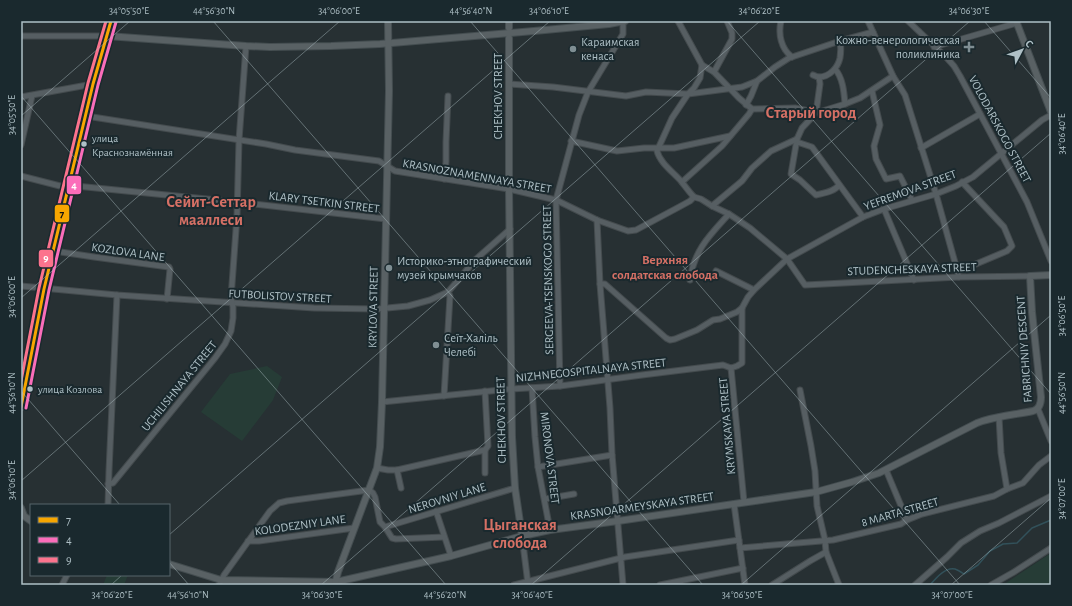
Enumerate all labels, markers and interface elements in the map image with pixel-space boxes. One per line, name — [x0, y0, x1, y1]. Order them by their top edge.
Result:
text: 34°05'50"E — [109, 6, 149, 16]
text: 44°56'30"N — [193, 6, 235, 16]
text: 34°06'00"E — [318, 6, 360, 16]
text: 44°56'40"N — [450, 6, 492, 16]
text: 34°06'10"E — [529, 6, 569, 16]
text: 34°06'20"E — [739, 6, 780, 16]
text: 34°06'30"E — [949, 6, 989, 16]
north arrow — [1002, 30, 1042, 70]
place label: Кожно-венерологическая поликлиника — [835, 34, 961, 60]
place label: Караимская кенаса — [581, 36, 639, 62]
text: С — [1023, 38, 1035, 50]
marker: Кожно-венерологическая поликлиника — [963, 41, 975, 53]
marker: Караимская кенаса — [568, 44, 578, 54]
street label: CHEKHOV STREET — [492, 53, 504, 139]
street label: VOLODARSKOGO STREET — [967, 73, 1033, 185]
text: 34°05'50"E — [7, 95, 17, 135]
district label: Старый город — [766, 105, 857, 121]
text: 34°06'40"E — [1057, 113, 1067, 155]
place label: улица Краснознамённая — [91, 133, 173, 158]
marker: улица Краснознамённая — [79, 139, 89, 149]
street label: KRASNOZNAMENNAYA STREET — [402, 157, 553, 195]
street label: YEFREMOVA STREET — [862, 168, 958, 212]
line badge: 4 — [66, 175, 82, 195]
text: 4 — [71, 180, 77, 191]
street label: KLARY TSETKIN STREET — [268, 189, 380, 215]
district label: Сейит-Сеттар мааллеси — [166, 194, 256, 228]
line badge: 7 — [54, 204, 70, 223]
street label: SERGEEVA-TSENSKOGO STREET — [541, 205, 555, 355]
text: 7 — [60, 208, 65, 219]
street label: KOZLOVA LANE — [91, 241, 165, 263]
line badge: 9 — [38, 249, 54, 268]
text: 9 — [43, 253, 49, 264]
district label: Верхняя солдатская слобода — [612, 254, 718, 282]
place label: Историко-этнографический музей крымчаков — [397, 255, 532, 282]
street label: STUDENCHESKAYA STREET — [847, 261, 977, 277]
marker: Историко-этнографический музей крымчаков — [384, 263, 394, 273]
street label: KRYLOVA STREET — [366, 266, 380, 348]
text: 34°06'00"E — [7, 276, 17, 318]
street label: FUTBOLISTOV STREET — [228, 287, 332, 305]
street label: FABRICHNIY DESCENT — [1014, 295, 1034, 403]
text: 34°06'50"E — [1057, 296, 1067, 336]
place label: Сеїт-Халіль Челебі — [444, 332, 498, 358]
street label: UCHILISHNAYA STREET — [139, 339, 219, 433]
marker: Сеїт-Халіль Челебі — [431, 340, 441, 350]
street label: NIZHNEGOSPITALNAYA STREET — [515, 356, 667, 384]
text: 44°56'10"N — [7, 372, 17, 414]
text: 44°56'50"N — [1057, 372, 1067, 414]
street label: CHEKHOV STREET — [494, 377, 508, 463]
street label: KRYMSKAYA STREET — [717, 377, 737, 475]
marker: улица Козлова — [25, 384, 35, 394]
place label: улица Козлова — [37, 384, 102, 395]
street label: MIRONOVA STREET — [538, 411, 562, 505]
text: 34°06'10"E — [7, 460, 17, 500]
text: 34°07'00"E — [1057, 478, 1067, 520]
street label: NEROVNIY LANE — [407, 480, 487, 515]
street label: KRASNOARMEYSKAYA STREET — [569, 490, 715, 522]
street label: 8 MARTA STREET — [860, 495, 940, 529]
legend — [30, 504, 170, 576]
street label: KOLODEZNIY LANE — [254, 513, 346, 537]
text: 7 — [66, 514, 71, 526]
district label: Цыганская слобода — [483, 517, 557, 551]
text: 4 — [66, 534, 72, 546]
text: 9 — [66, 554, 72, 566]
text: 34°06'20"E — [92, 590, 133, 600]
text: 44°56'10"N — [167, 590, 209, 600]
text: 34°06'30"E — [302, 590, 342, 600]
text: 44°56'20"N — [424, 590, 466, 600]
text: 34°06'40"E — [511, 590, 553, 600]
text: 34°06'50"E — [722, 590, 762, 600]
text: 34°07'00"E — [931, 590, 973, 600]

